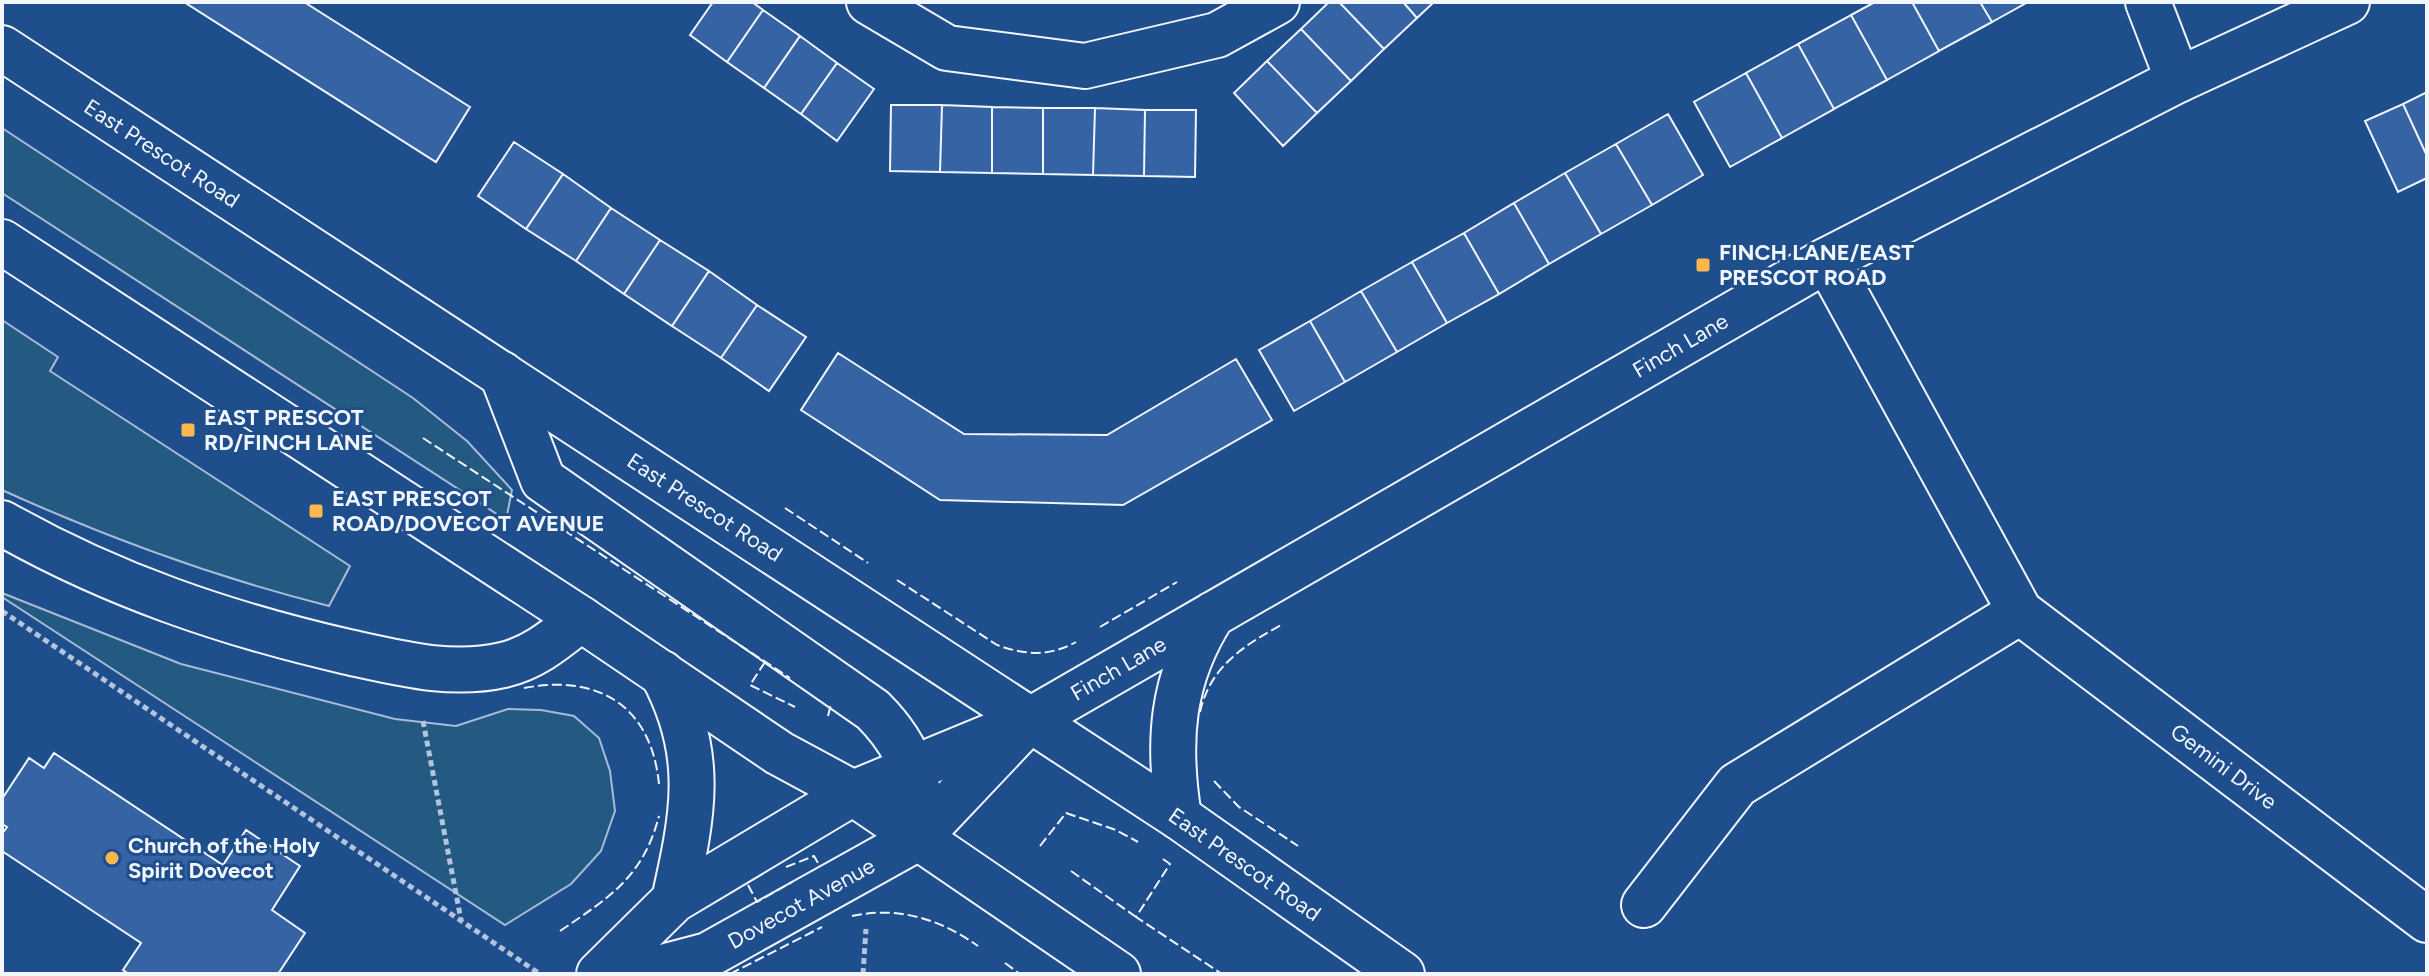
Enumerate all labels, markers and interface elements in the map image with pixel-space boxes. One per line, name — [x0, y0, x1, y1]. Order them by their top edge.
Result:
street label: East Prescot Road — [79, 93, 244, 214]
place label: FINCH LANE/EAST PRESCOT ROAD — [1719, 239, 1914, 291]
marker: FINCH LANE/EAST PRESCOT ROAD — [1694, 256, 1712, 274]
street label: Finch Lane — [1628, 307, 1733, 384]
place label: EAST PRESCOT RD/FINCH LANE — [204, 404, 374, 456]
marker: EAST PRESCOT RD/FINCH LANE — [179, 421, 197, 439]
street label: East Prescot Road — [622, 447, 787, 568]
place label: EAST PRESCOT ROAD/DOVECOT AVENUE — [332, 485, 604, 537]
marker: EAST PRESCOT ROAD/DOVECOT AVENUE — [307, 502, 325, 520]
street label: Finch Lane — [1066, 630, 1171, 707]
street label: Gemini Drive — [2165, 718, 2282, 815]
street label: East Prescot Road — [1163, 802, 1326, 927]
place label: Church of the Holy Spirit Dovecot — [128, 832, 320, 884]
marker: Church of the Holy Spirit Dovecot — [103, 849, 121, 867]
street label: Dovecot Avenue — [723, 852, 879, 955]

